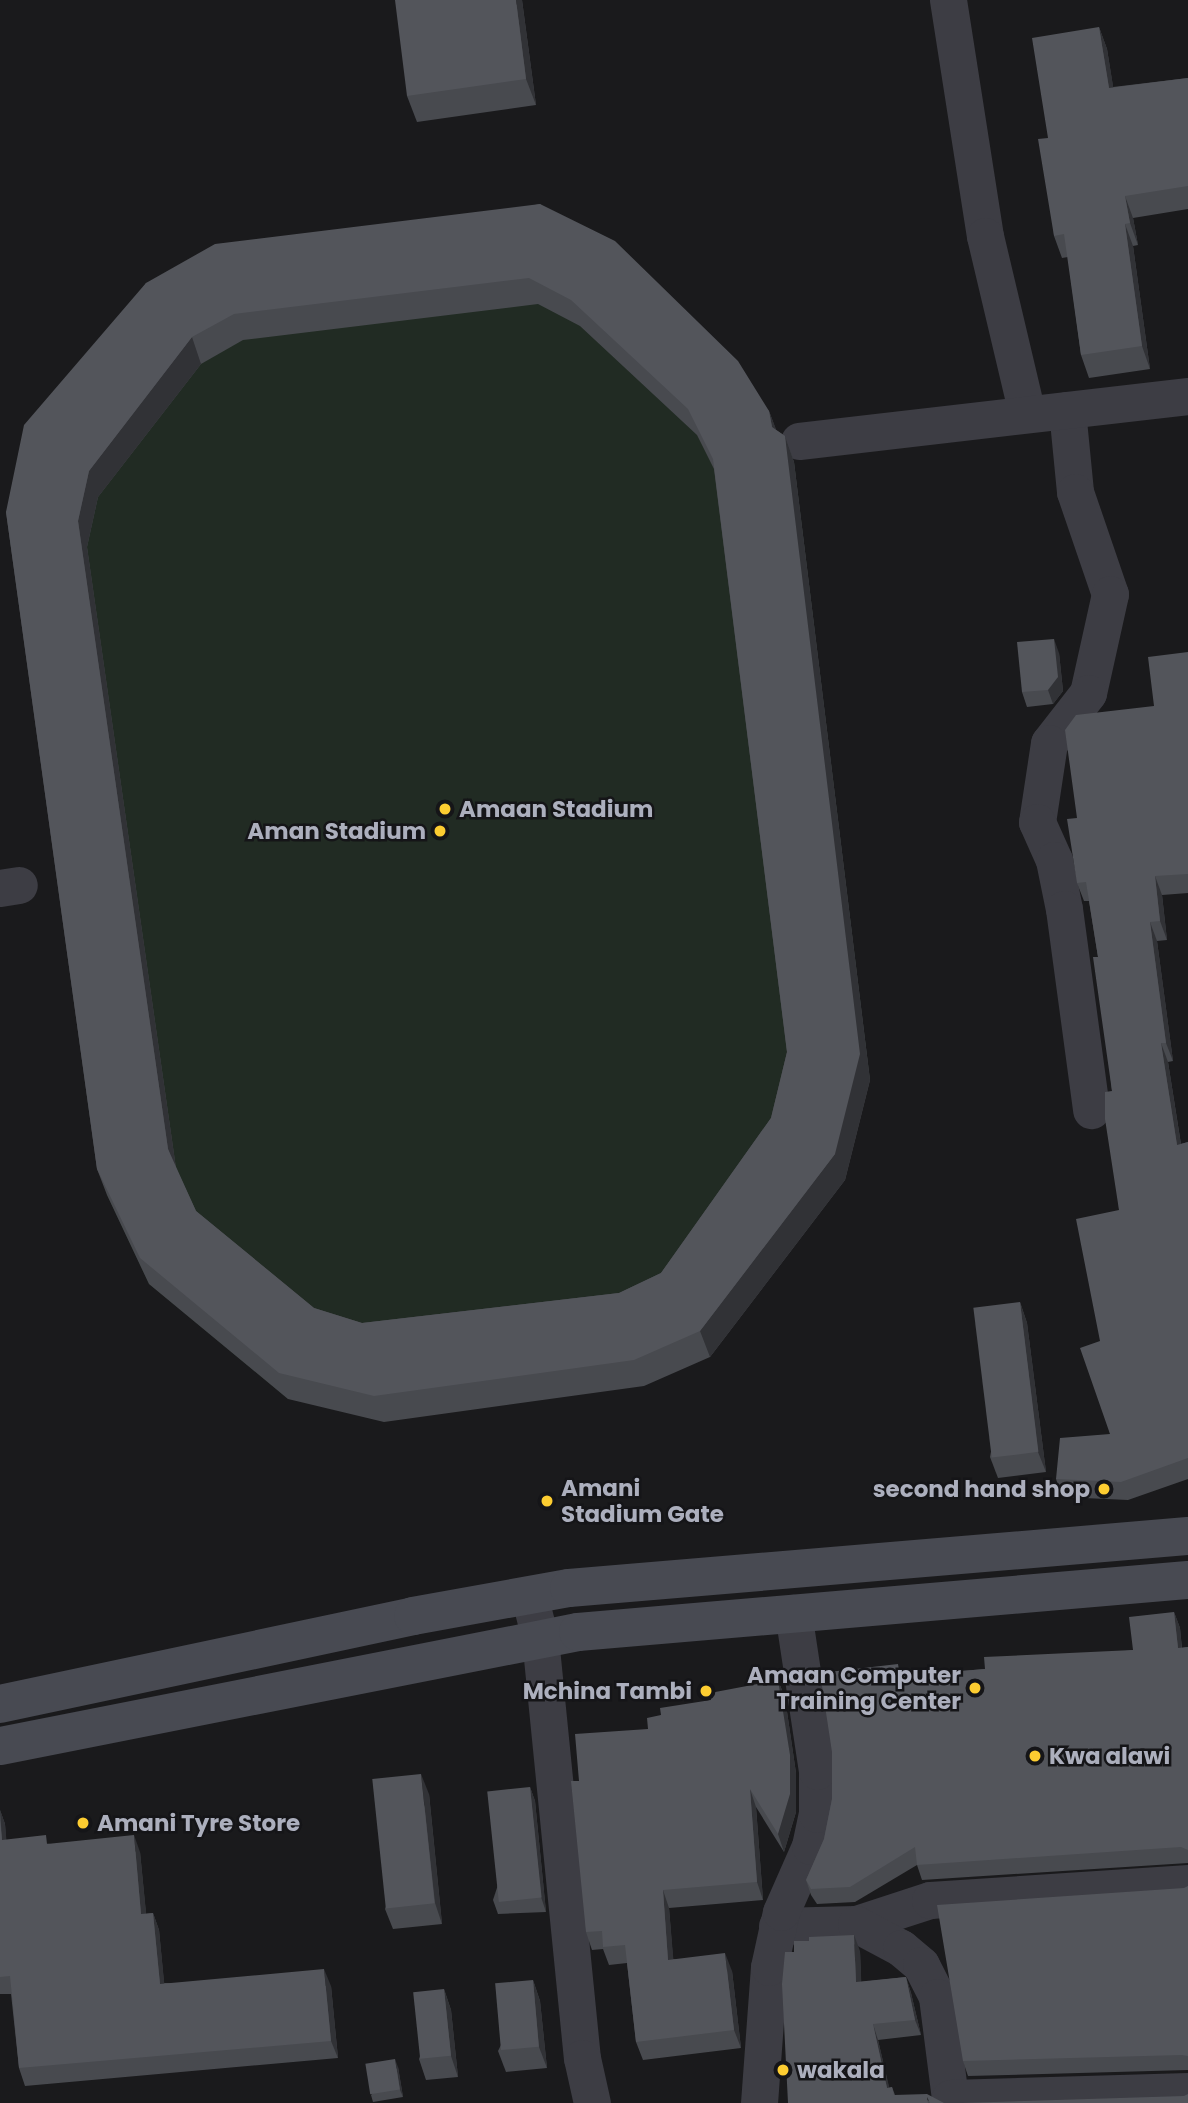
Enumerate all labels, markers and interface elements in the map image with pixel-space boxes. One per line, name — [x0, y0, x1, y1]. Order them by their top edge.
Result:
place label: Amaan Stadium — [459, 795, 653, 823]
marker: Amaan Stadium — [437, 801, 453, 817]
place label: Aman Stadium — [247, 817, 426, 845]
marker: Aman Stadium — [432, 823, 448, 839]
place label: Amani Stadium Gate — [561, 1474, 724, 1528]
place label: second hand shop — [873, 1475, 1090, 1503]
marker: second hand shop — [1096, 1481, 1112, 1497]
marker: Amani Stadium Gate — [539, 1493, 555, 1509]
place label: Amaan Computer Training Center — [747, 1661, 961, 1715]
place label: Mchina Tambi — [523, 1677, 692, 1705]
marker: Amaan Computer Training Center — [967, 1680, 983, 1696]
marker: Mchina Tambi — [698, 1683, 714, 1699]
place label: Kwa alawi — [1049, 1742, 1170, 1770]
marker: Kwa alawi — [1027, 1748, 1043, 1764]
place label: Amani Tyre Store — [97, 1809, 300, 1837]
marker: Amani Tyre Store — [75, 1815, 91, 1831]
place label: wakala — [797, 2056, 885, 2084]
marker: wakala — [775, 2062, 791, 2078]

